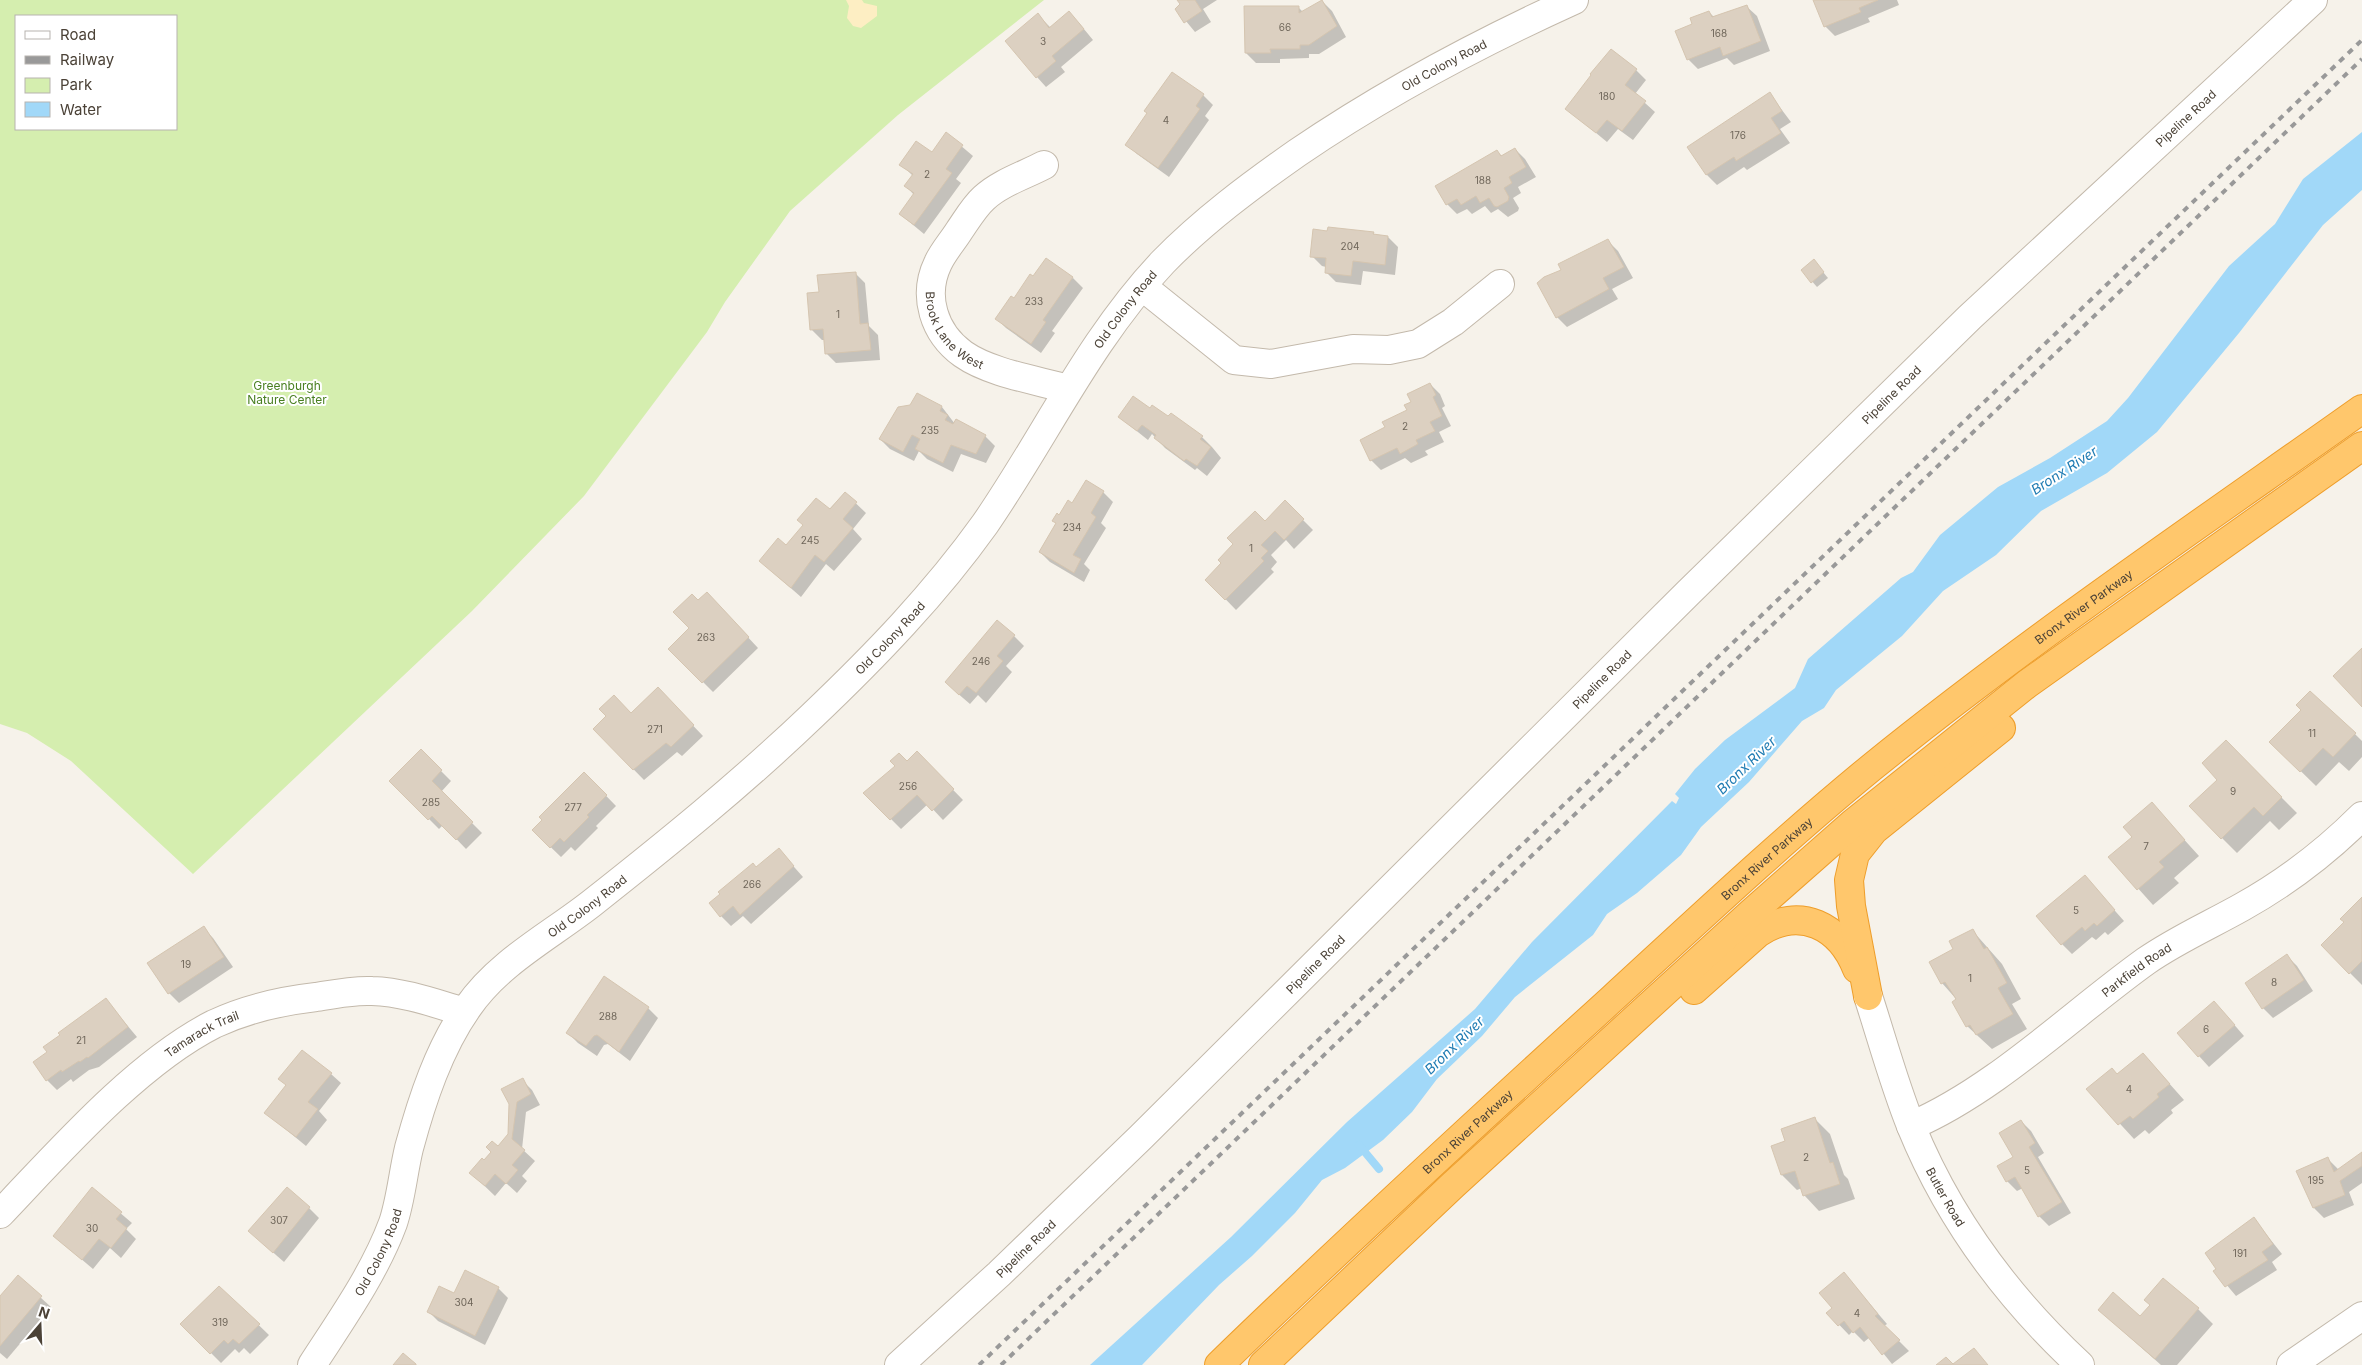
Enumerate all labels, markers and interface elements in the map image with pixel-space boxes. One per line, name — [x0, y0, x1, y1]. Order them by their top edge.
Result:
legend — [15, 15, 178, 130]
house number: 66 — [1279, 21, 1291, 33]
text: Road — [60, 25, 96, 44]
house number: 168 — [1711, 27, 1727, 39]
house number: 3 — [1040, 35, 1046, 47]
street label: Old Colony Road — [1398, 36, 1489, 94]
text: Railway — [60, 50, 115, 69]
text: Park — [60, 75, 93, 94]
street label: Pipeline Road — [2152, 86, 2219, 150]
house number: 180 — [1599, 90, 1615, 102]
text: Water — [60, 100, 102, 119]
house number: 4 — [1163, 114, 1169, 126]
house number: 176 — [1730, 129, 1746, 141]
house number: 2 — [924, 168, 930, 180]
house number: 188 — [1475, 174, 1491, 186]
house number: 204 — [1341, 240, 1359, 252]
street label: Old Colony Road — [1090, 267, 1160, 351]
street label: Brook Lane West — [923, 291, 986, 372]
house number: 233 — [1025, 295, 1043, 307]
house number: 1 — [836, 308, 840, 320]
street label: Pipeline Road — [1858, 362, 1924, 427]
park label: Greenburgh Nature Center — [247, 378, 327, 407]
house number: 2 — [1402, 420, 1408, 432]
house number: 235 — [921, 424, 939, 436]
water label: Bronx River — [2028, 442, 2101, 498]
house number: 234 — [1063, 521, 1081, 533]
house number: 245 — [801, 534, 819, 546]
house number: 1 — [1249, 542, 1253, 554]
street label: Bronx River Parkway — [2031, 566, 2135, 647]
street label: Old Colony Road — [852, 598, 928, 677]
house number: 263 — [697, 631, 715, 643]
street label: Pipeline Road — [1569, 646, 1634, 712]
house number: 246 — [972, 655, 990, 667]
house number: 271 — [647, 723, 663, 735]
house number: 11 — [2308, 727, 2316, 739]
water label: Bronx River — [1713, 732, 1780, 797]
house number: 256 — [899, 780, 917, 792]
house number: 9 — [2230, 785, 2236, 797]
house number: 285 — [422, 796, 440, 808]
house number: 277 — [564, 801, 582, 813]
street label: Bronx River Parkway — [1718, 813, 1815, 903]
house number: 7 — [2143, 840, 2149, 852]
street label: Old Colony Road — [545, 871, 629, 940]
house number: 266 — [743, 878, 761, 890]
house number: 5 — [2073, 904, 2079, 916]
street label: Pipeline Road — [1282, 931, 1348, 996]
street label: Parkfield Road — [2098, 939, 2174, 1000]
house number: 19 — [181, 958, 191, 970]
house number: 1 — [1968, 972, 1972, 984]
house number: 8 — [2271, 976, 2277, 988]
street label: Tamarack Trail — [161, 1007, 241, 1060]
house number: 288 — [599, 1010, 617, 1022]
water label: Bronx River — [1421, 1012, 1488, 1077]
house number: 6 — [2203, 1023, 2209, 1035]
house number: 21 — [76, 1034, 86, 1046]
house number: 4 — [2126, 1083, 2132, 1095]
street label: Bronx River Parkway — [1419, 1086, 1516, 1177]
house number: 2 — [1803, 1151, 1809, 1163]
house number: 5 — [2024, 1164, 2030, 1176]
street label: Butler Road — [1923, 1165, 1969, 1229]
house number: 195 — [2308, 1174, 2324, 1186]
street label: Old Colony Road — [351, 1207, 404, 1299]
house number: 307 — [270, 1214, 288, 1226]
street label: Pipeline Road — [992, 1216, 1058, 1281]
house number: 30 — [86, 1222, 98, 1234]
house number: 191 — [2233, 1247, 2247, 1259]
house number: 304 — [455, 1296, 473, 1308]
north arrow — [15, 1300, 65, 1350]
text: N — [37, 1302, 52, 1322]
house number: 4 — [1854, 1307, 1860, 1319]
house number: 319 — [212, 1316, 228, 1328]

